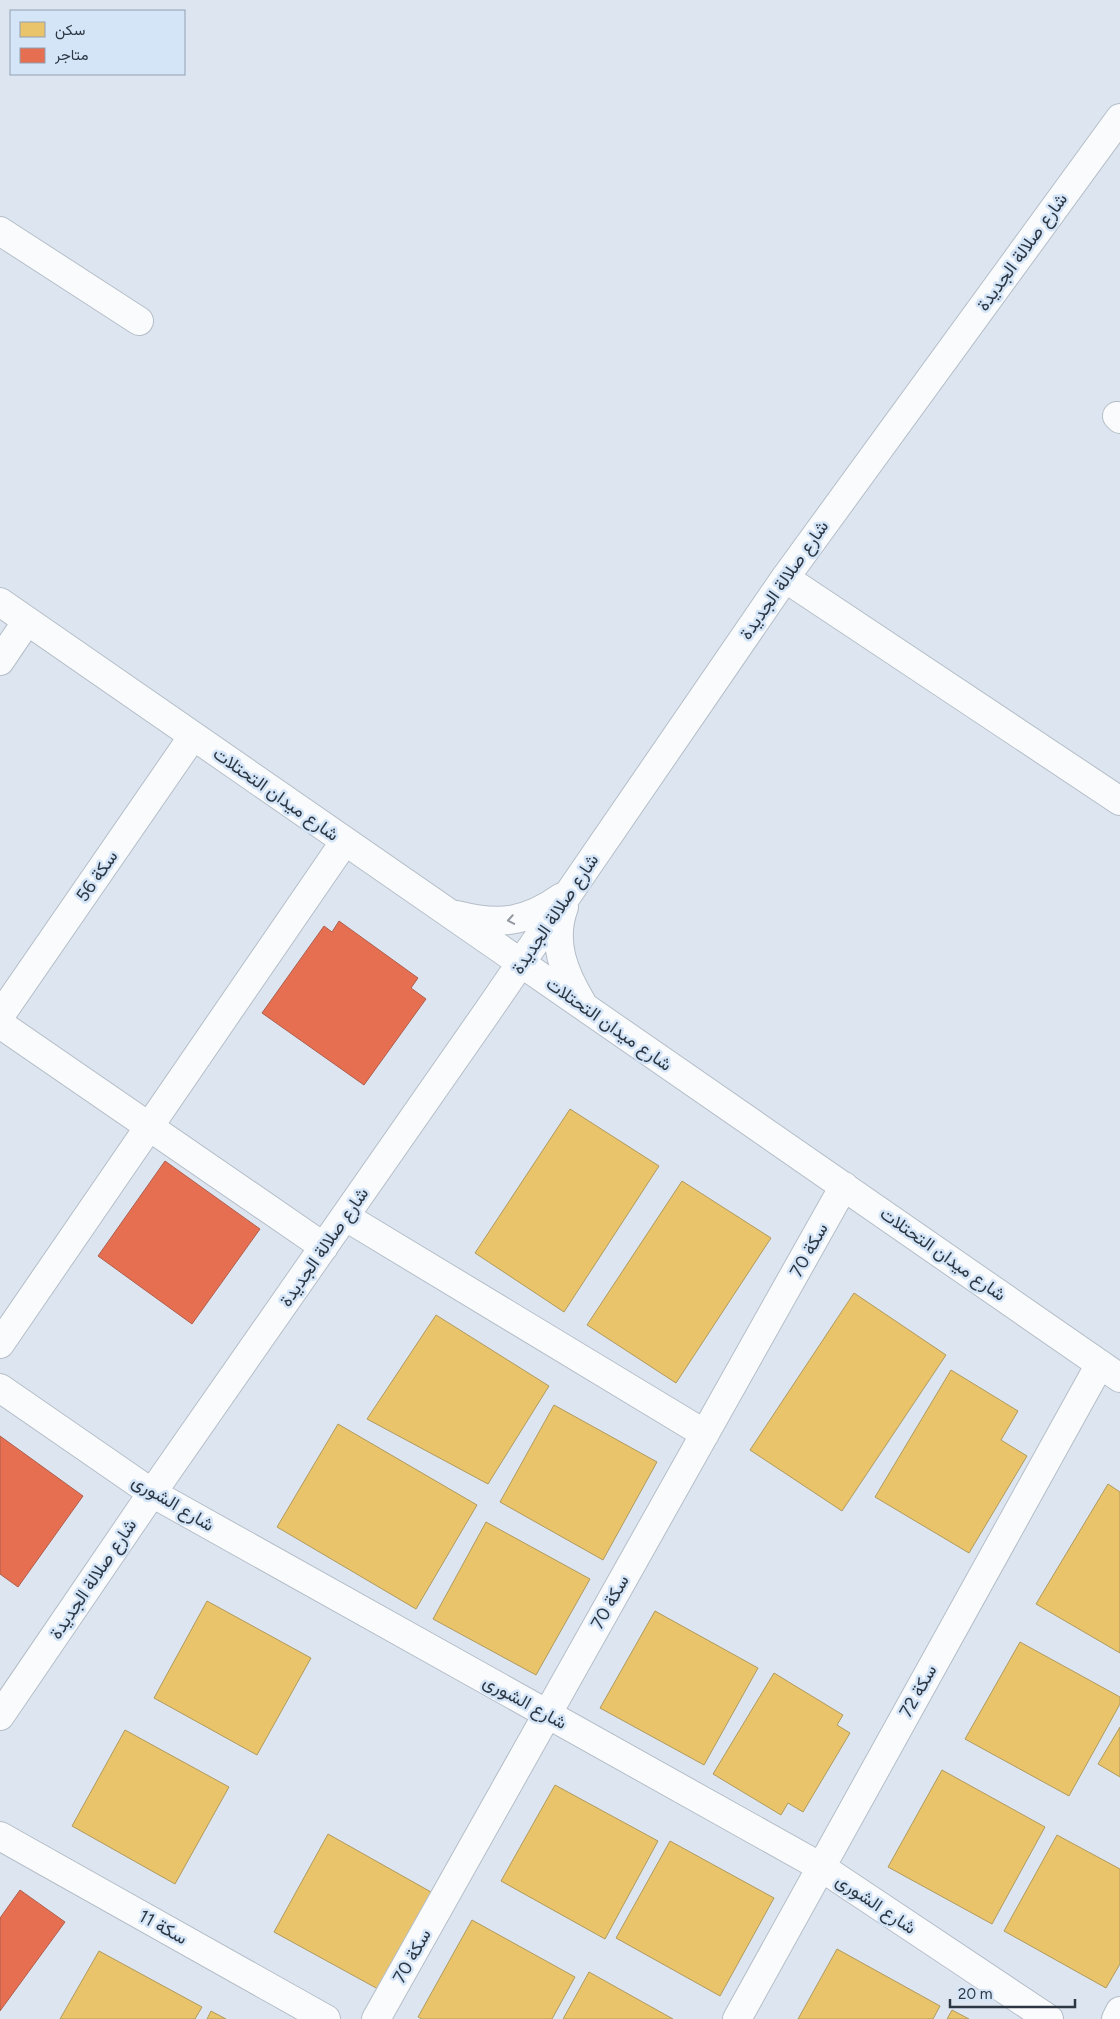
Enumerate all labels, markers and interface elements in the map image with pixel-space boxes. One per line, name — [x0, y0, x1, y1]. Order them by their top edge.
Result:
legend — [10, 10, 185, 75]
text: سكن — [55, 21, 85, 40]
text: متاجر — [54, 46, 89, 64]
street label: شارع صلالة الجديدة — [972, 189, 1073, 316]
street label: شارع صلالة الجديدة — [735, 516, 834, 644]
street label: شارع ميدان التحتلات — [208, 742, 343, 846]
street label: سكة 56 — [71, 846, 123, 906]
street label: شارع صلالة الجديدة — [507, 850, 604, 979]
one-way arrow — [507, 915, 516, 925]
street label: شارع ميدان التحتلات — [541, 972, 676, 1076]
street label: شارع صلالة الجديدة — [275, 1183, 374, 1311]
street label: شارع ميدان التحتلات — [875, 1202, 1010, 1306]
street label: سكة 70 — [785, 1219, 833, 1281]
street label: شارع الشورى — [127, 1470, 218, 1537]
street label: شارع صلالة الجديدة — [45, 1515, 142, 1644]
street label: سكة 70 — [586, 1571, 634, 1633]
street label: سكة 72 — [895, 1661, 941, 1721]
street label: شارع الشورى — [479, 1670, 571, 1735]
street label: شارع الشورى — [831, 1869, 920, 1940]
street label: سكة 11 — [135, 1905, 191, 1949]
street label: سكة 70 — [388, 1925, 436, 1987]
scale bar — [950, 1976, 1075, 2008]
text: 20 m — [958, 1985, 992, 2003]

